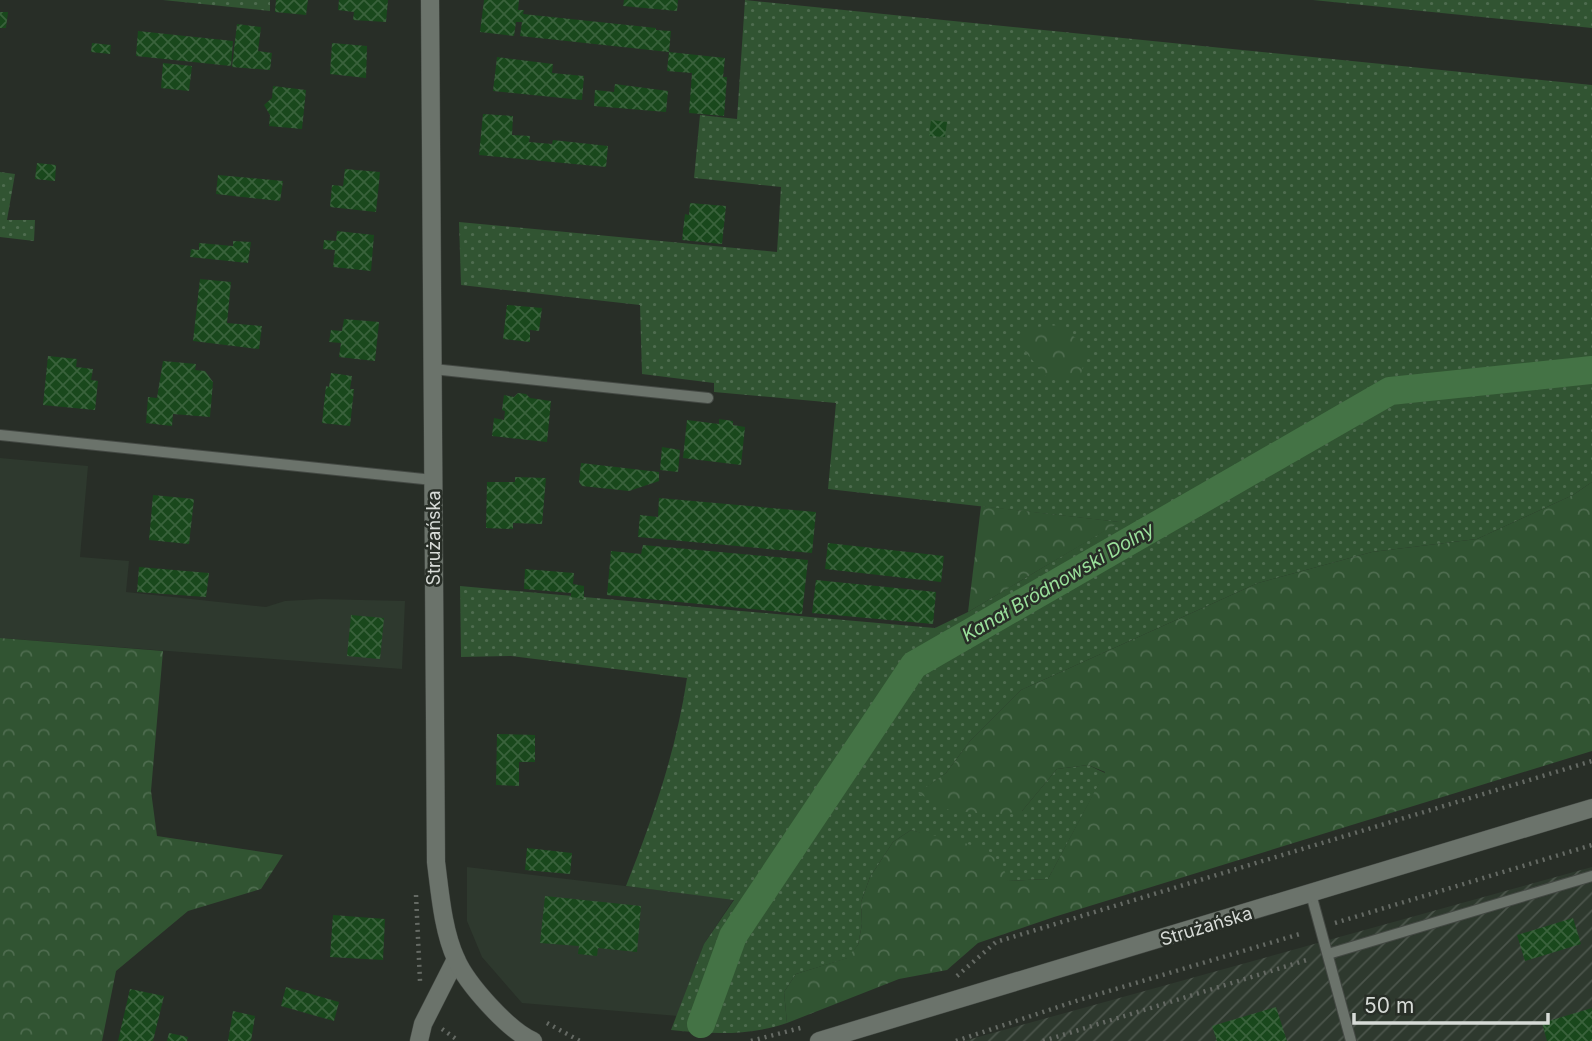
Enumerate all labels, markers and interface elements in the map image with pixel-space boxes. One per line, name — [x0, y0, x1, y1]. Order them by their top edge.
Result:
street label: Strużańska — [423, 490, 444, 586]
water label: Kanał Bródnowski Dolny — [958, 517, 1159, 647]
street label: Strużańska — [1157, 902, 1255, 950]
scale bar — [1354, 982, 1548, 1026]
text: 50 m — [1364, 993, 1414, 1018]

